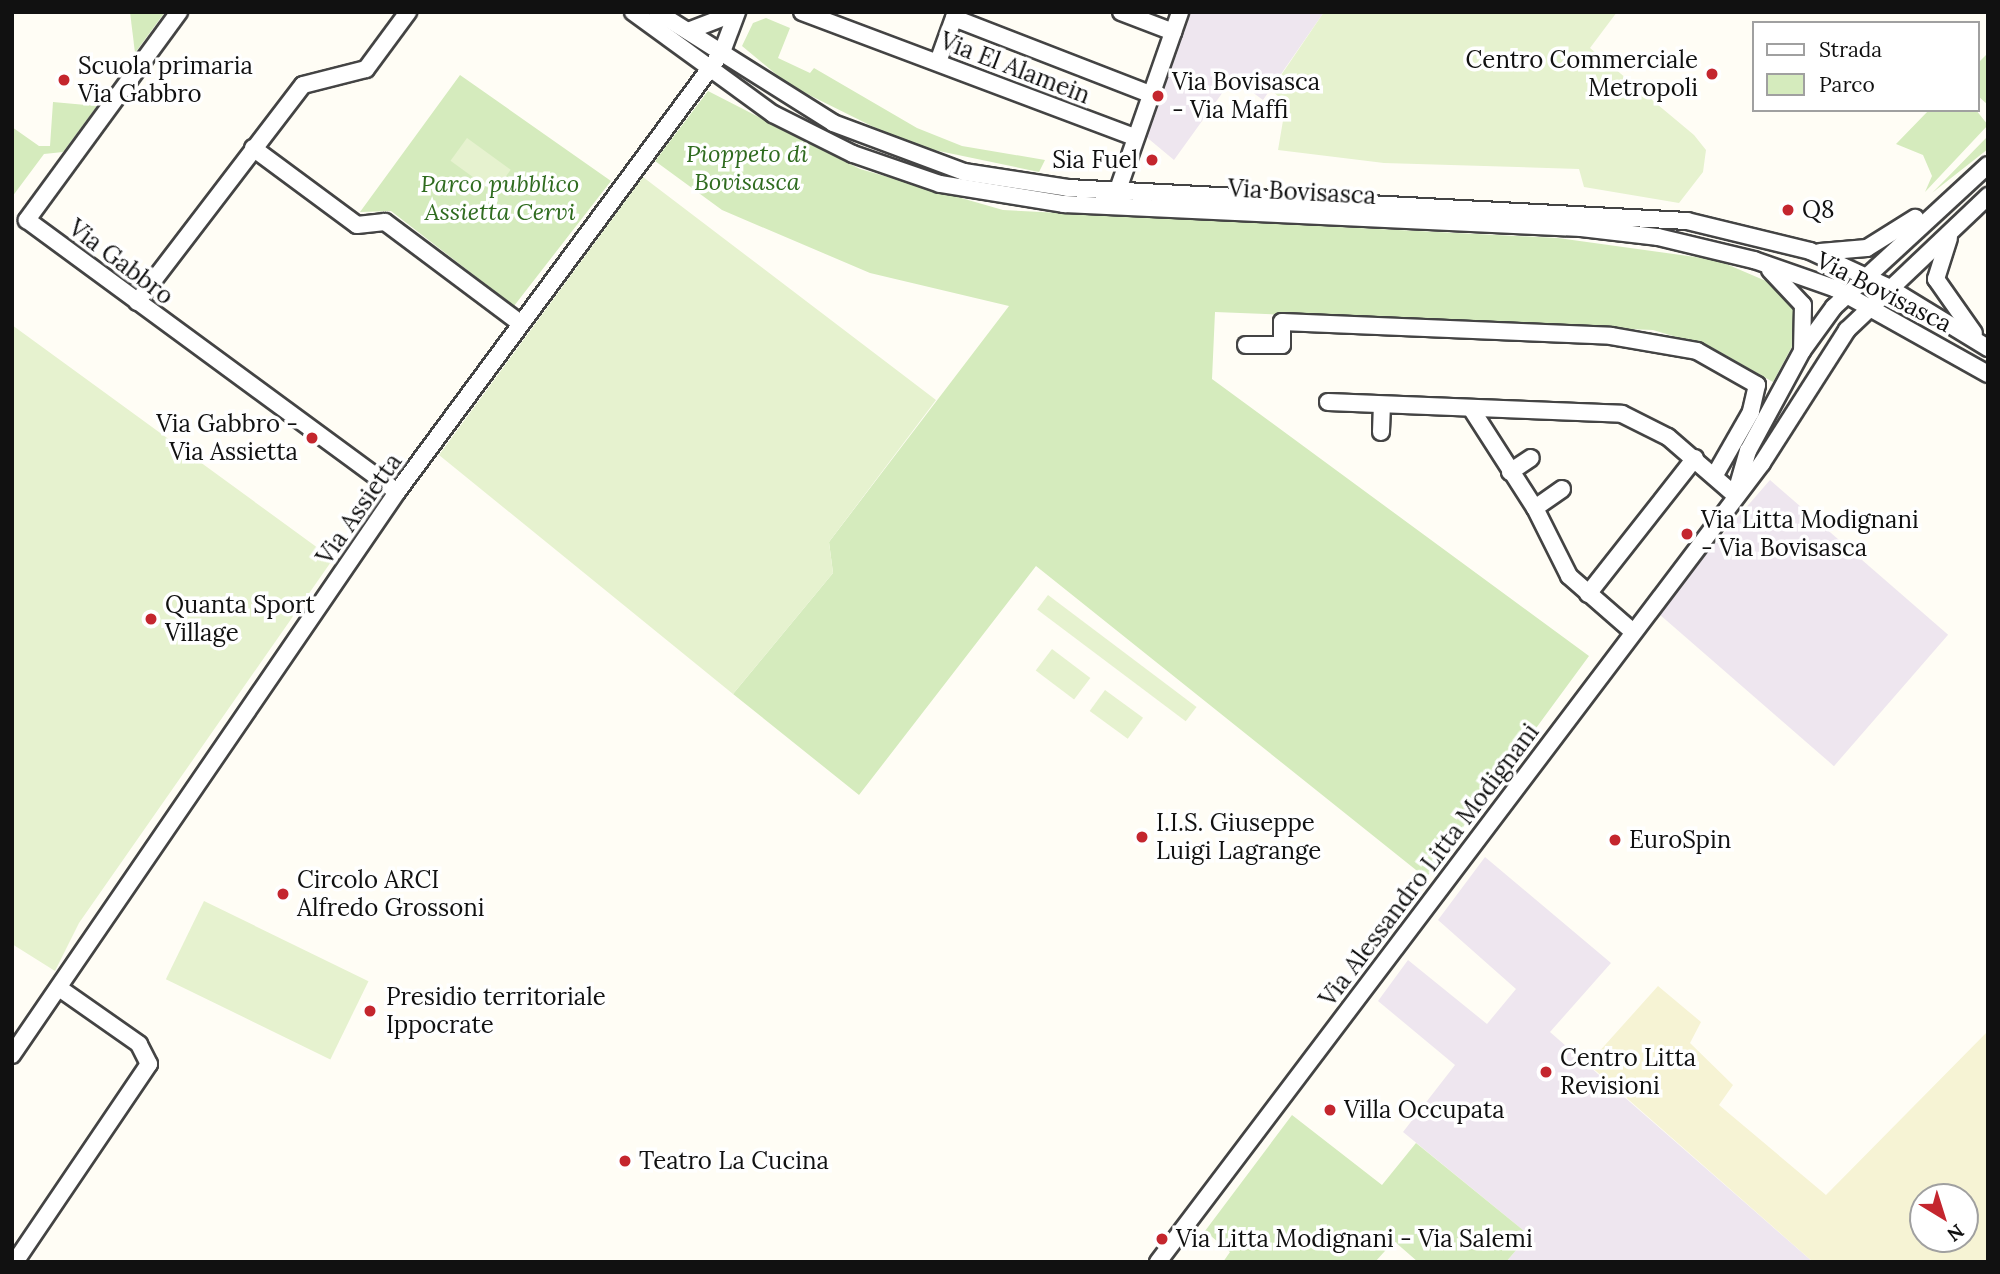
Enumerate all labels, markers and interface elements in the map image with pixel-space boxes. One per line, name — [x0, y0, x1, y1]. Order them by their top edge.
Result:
legend — [1752, 21, 1979, 112]
street label: Via El Alamein — [936, 26, 1094, 110]
text: Strada — [1819, 36, 1882, 63]
place label: Centro Commerciale Metropoli — [1466, 46, 1698, 102]
place label: Scuola primaria Via Gabbro — [78, 52, 253, 108]
marker: Centro Commerciale Metropoli — [1704, 66, 1720, 82]
place label: Via Bovisasca - Via Maffi — [1172, 68, 1320, 124]
text: Parco — [1819, 71, 1875, 98]
marker: Scuola primaria Via Gabbro — [56, 72, 72, 88]
marker: Via Bovisasca - Via Maffi — [1150, 88, 1166, 104]
park label: Pioppeto di Bovisasca — [686, 140, 808, 196]
place label: Sia Fuel — [1052, 146, 1138, 174]
marker: Sia Fuel — [1144, 152, 1160, 168]
park label: Parco pubblico Assietta Cervi — [421, 170, 579, 226]
street label: Via Bovisasca — [1227, 174, 1377, 210]
place label: Q8 — [1802, 196, 1835, 224]
marker: Q8 — [1780, 202, 1796, 218]
street label: Via Gabbro — [63, 213, 179, 311]
street label: Via Bovisasca — [1811, 246, 1957, 338]
place label: Via Gabbro - Via Assietta — [156, 410, 298, 466]
marker: Via Gabbro - Via Assietta — [304, 430, 320, 446]
street label: Via Assietta — [310, 448, 408, 570]
place label: Via Litta Modignani - Via Bovisasca — [1701, 506, 1919, 562]
marker: Via Litta Modignani - Via Bovisasca — [1679, 526, 1695, 542]
place label: Quanta Sport Village — [165, 591, 315, 647]
marker: Quanta Sport Village — [143, 611, 159, 627]
street label: Via Alessandro Litta Modignani — [1313, 718, 1545, 1012]
place label: I.I.S. Giuseppe Luigi Lagrange — [1156, 809, 1321, 865]
place label: EuroSpin — [1629, 826, 1731, 854]
marker: I.I.S. Giuseppe Luigi Lagrange — [1134, 829, 1150, 845]
marker: EuroSpin — [1607, 832, 1623, 848]
place label: Circolo ARCI Alfredo Grossoni — [297, 866, 485, 922]
marker: Circolo ARCI Alfredo Grossoni — [275, 886, 291, 902]
place label: Presidio territoriale Ippocrate — [386, 983, 606, 1039]
marker: Presidio territoriale Ippocrate — [360, 1001, 380, 1021]
place label: Centro Litta Revisioni — [1560, 1044, 1696, 1100]
marker: Centro Litta Revisioni — [1538, 1064, 1554, 1080]
place label: Villa Occupata — [1344, 1096, 1505, 1124]
marker: Villa Occupata — [1322, 1102, 1338, 1118]
place label: Teatro La Cucina — [639, 1147, 829, 1175]
marker: Teatro La Cucina — [617, 1153, 633, 1169]
north arrow — [1909, 1183, 1979, 1253]
text: N — [1943, 1219, 1969, 1247]
place label: Via Litta Modignani - Via Salemi — [1176, 1225, 1533, 1253]
marker: Via Litta Modignani - Via Salemi — [1154, 1231, 1170, 1247]

